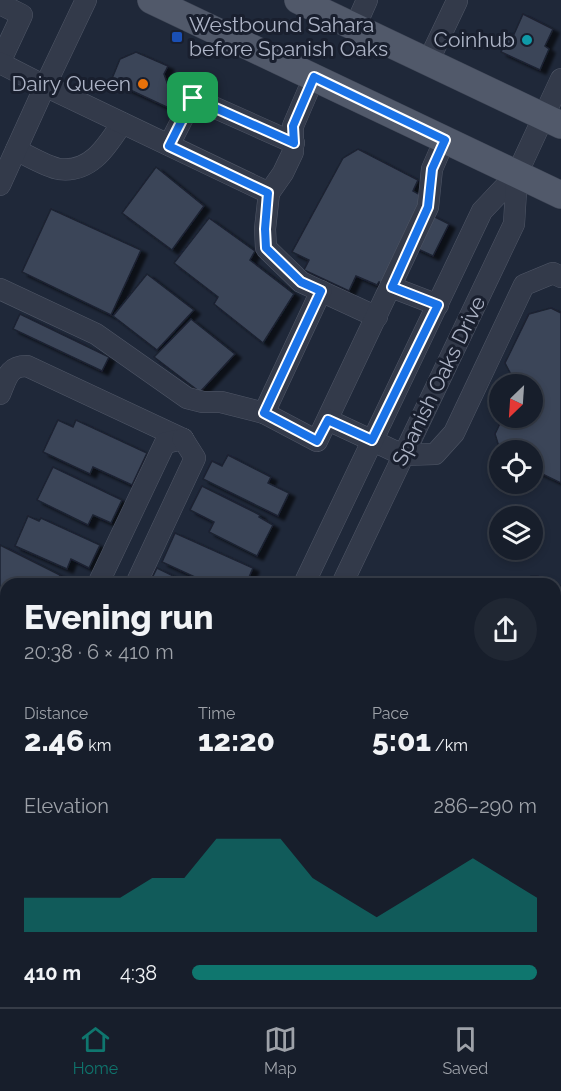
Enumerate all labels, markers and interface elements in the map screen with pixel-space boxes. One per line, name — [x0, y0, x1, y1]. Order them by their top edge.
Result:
place label: Westbound Sahara before Spanish Oaks — [189, 12, 388, 61]
place label: Coinhub — [434, 27, 515, 52]
marker: Westbound Sahara before Spanish Oaks — [170, 30, 184, 44]
marker: Coinhub — [520, 33, 534, 47]
place label: Dairy Queen — [11, 71, 131, 96]
pin — [167, 72, 218, 123]
marker: Dairy Queen — [136, 77, 150, 91]
icon: arrive — [176, 81, 209, 114]
street label: Spanish Oaks Drive — [387, 292, 490, 470]
north arrow — [489, 374, 543, 428]
map controls — [489, 374, 543, 560]
button: locate — [489, 440, 543, 494]
button: layers — [489, 506, 543, 560]
text: Evening run — [24, 598, 214, 637]
button: share — [474, 598, 537, 661]
text: 20:38 · 6 × 410 m — [24, 640, 174, 664]
text: Distance — [24, 704, 88, 723]
text: Time — [198, 704, 235, 723]
text: Pace — [372, 704, 409, 723]
text: 2.46 — [24, 723, 84, 758]
text: 12:20 — [198, 723, 275, 758]
text: 5:01 — [372, 723, 431, 758]
text: km — [84, 736, 111, 755]
text: /km — [431, 736, 468, 755]
text: Elevation — [24, 794, 109, 818]
text: 286–290 m — [433, 794, 537, 818]
text: 410 m — [24, 961, 81, 985]
text: 4:38 — [120, 961, 157, 985]
tab: Home — [73, 1023, 118, 1078]
tab: Map — [264, 1023, 297, 1078]
tab: Saved — [442, 1023, 488, 1078]

